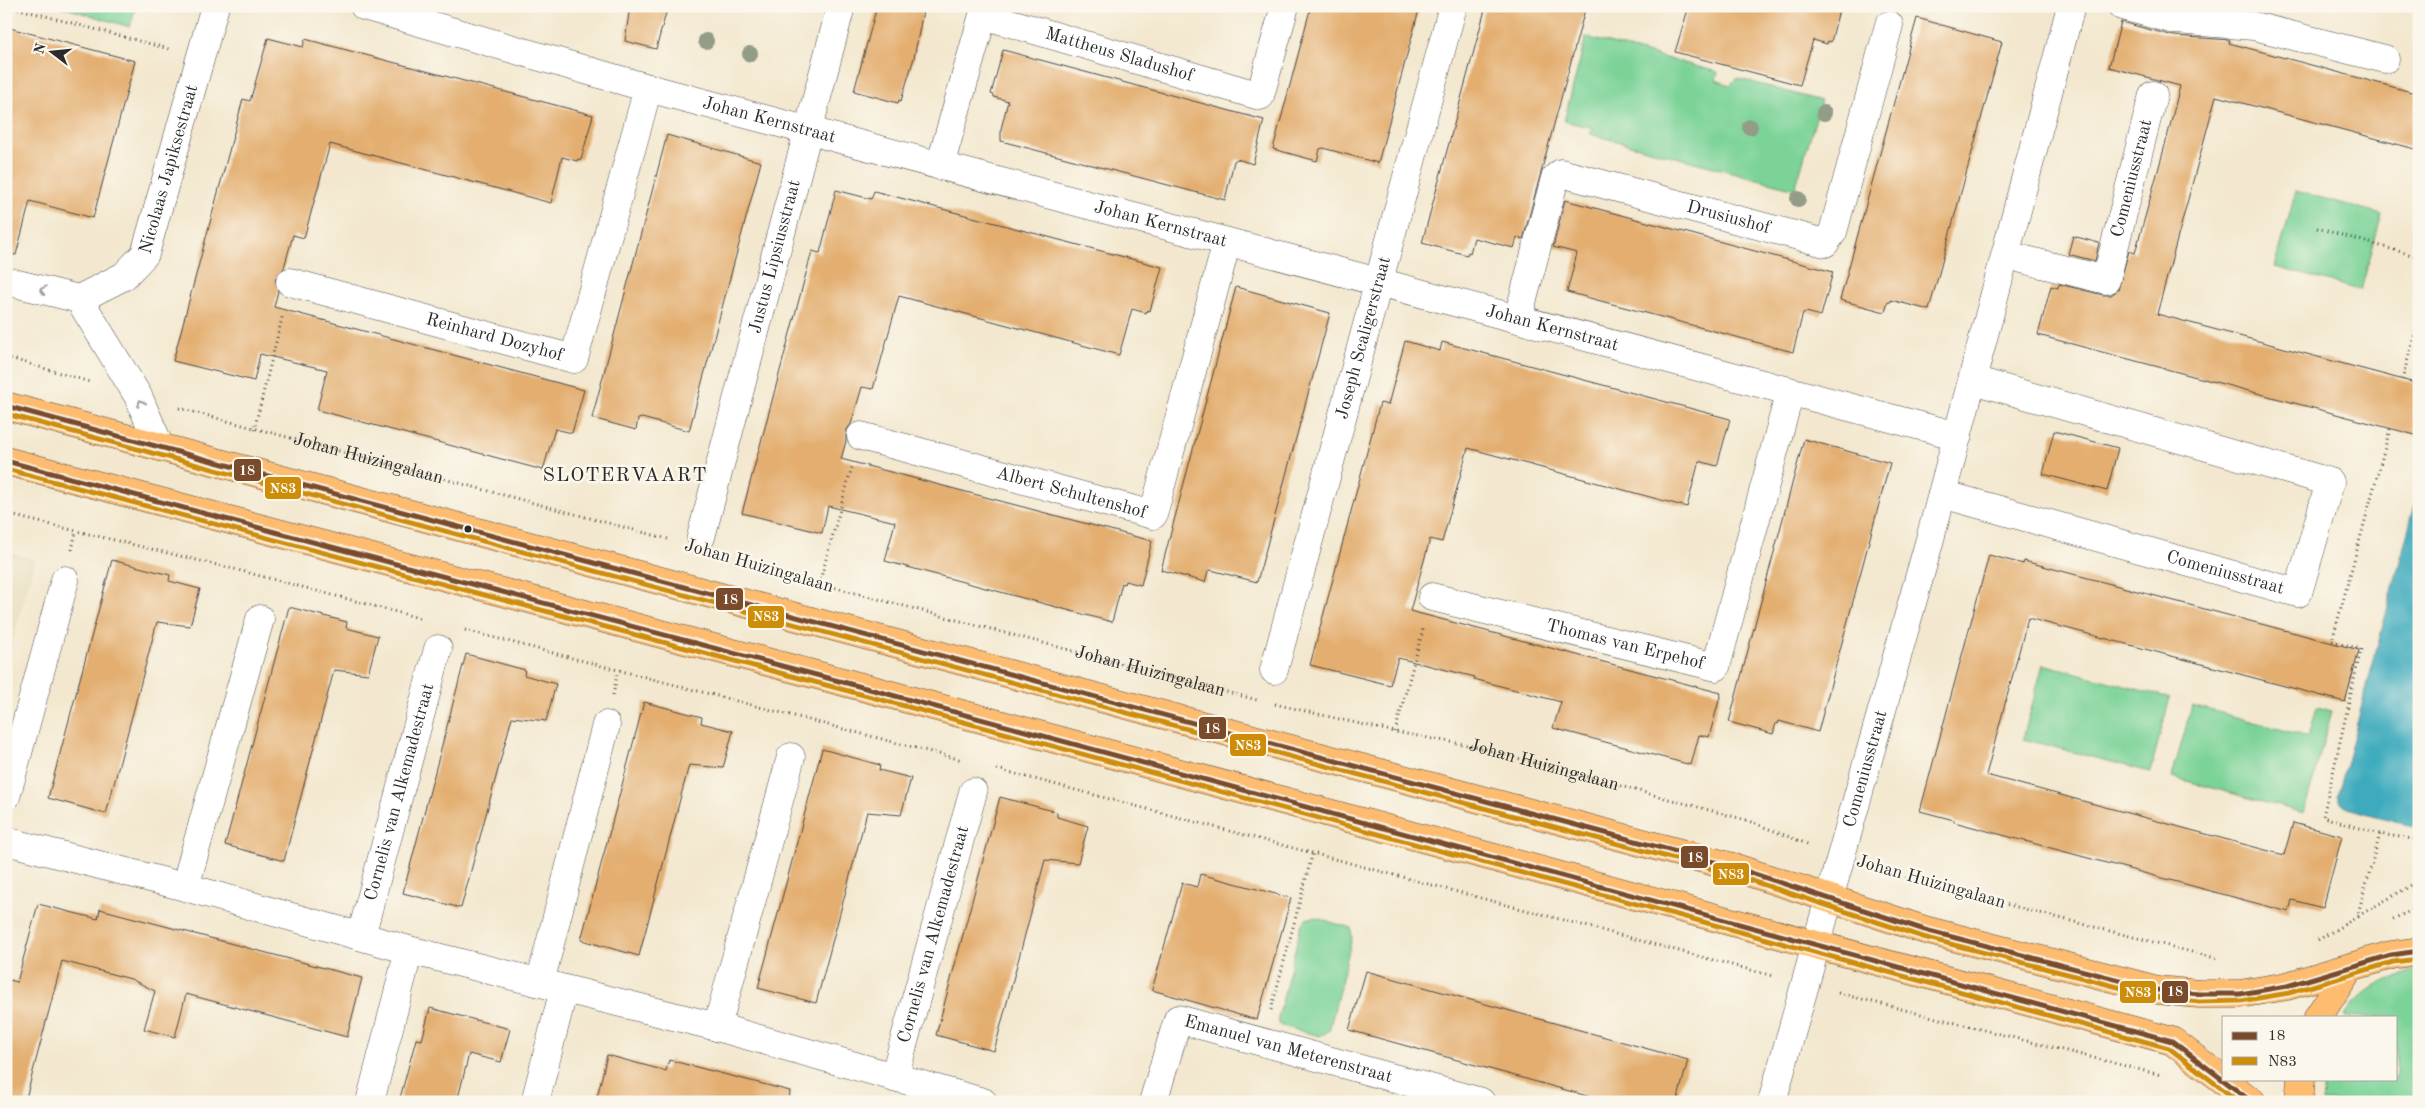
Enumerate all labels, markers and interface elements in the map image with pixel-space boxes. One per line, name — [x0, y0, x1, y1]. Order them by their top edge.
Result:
street label: Mattheus Sladushof — [1043, 25, 1197, 85]
north arrow — [28, 28, 78, 78]
text: N — [32, 41, 49, 56]
street label: Nicolaas Japiksestraat — [136, 83, 201, 256]
street label: Johan Kernstraat — [701, 94, 838, 146]
street label: Comeniusstraat — [2108, 117, 2155, 239]
street label: Justus Lipsiusstraat — [746, 178, 804, 335]
street label: Johan Kernstraat — [1092, 198, 1229, 250]
street label: Drusiushof — [1685, 198, 1773, 237]
street label: Joseph Scaligerstraat — [1333, 255, 1394, 421]
one-way arrow — [38, 285, 47, 296]
street label: Johan Kernstraat — [1484, 302, 1620, 354]
street label: Reinhard Dozyhof — [424, 310, 566, 365]
one-way arrow — [136, 399, 147, 408]
street label: Johan Huizingalaan — [291, 430, 445, 487]
line badge: 18 — [233, 458, 262, 482]
text: 18 — [239, 464, 255, 478]
street label: Albert Schultenshof — [994, 464, 1150, 522]
district label: SLOTERVAART — [543, 466, 707, 486]
line badge: N83 — [264, 476, 302, 500]
text: N83 — [270, 482, 296, 496]
unlabelled marker — [463, 524, 473, 534]
street label: Johan Huizingalaan — [682, 536, 836, 596]
street label: Comeniusstraat — [2164, 548, 2286, 598]
line badge: 18 — [715, 587, 744, 611]
text: 18 — [722, 593, 738, 607]
line badge: N83 — [747, 605, 785, 629]
text: N83 — [753, 610, 779, 624]
street label: Thomas van Erpehof — [1544, 616, 1707, 673]
street label: Johan Huizingalaan — [1073, 643, 1227, 700]
street label: Cornelis van Alkemadestraat — [362, 681, 437, 903]
street label: Comeniusstraat — [1840, 708, 1891, 830]
line badge: 18 — [1198, 716, 1227, 740]
text: 18 — [1204, 722, 1220, 736]
line badge: N83 — [1229, 733, 1267, 757]
street label: Johan Huizingalaan — [1467, 736, 1621, 794]
text: N83 — [1235, 739, 1261, 753]
street label: Cornelis van Alkemadestraat — [895, 824, 972, 1045]
line badge: 18 — [1680, 845, 1709, 869]
text: 18 — [1687, 851, 1703, 865]
street label: Johan Huizingalaan — [1854, 852, 2008, 912]
line badge: N83 — [1712, 862, 1750, 886]
text: N83 — [1718, 868, 1744, 882]
line badge: N83 — [2119, 980, 2157, 1004]
line badge: 18 — [2161, 980, 2189, 1004]
text: 18 — [2167, 985, 2183, 999]
text: N83 — [2125, 986, 2151, 1000]
street label: Emanuel van Meterenstraat — [1182, 1012, 1394, 1086]
legend — [2222, 1016, 2398, 1080]
text: 18 — [2268, 1029, 2285, 1044]
text: N83 — [2268, 1055, 2297, 1070]

